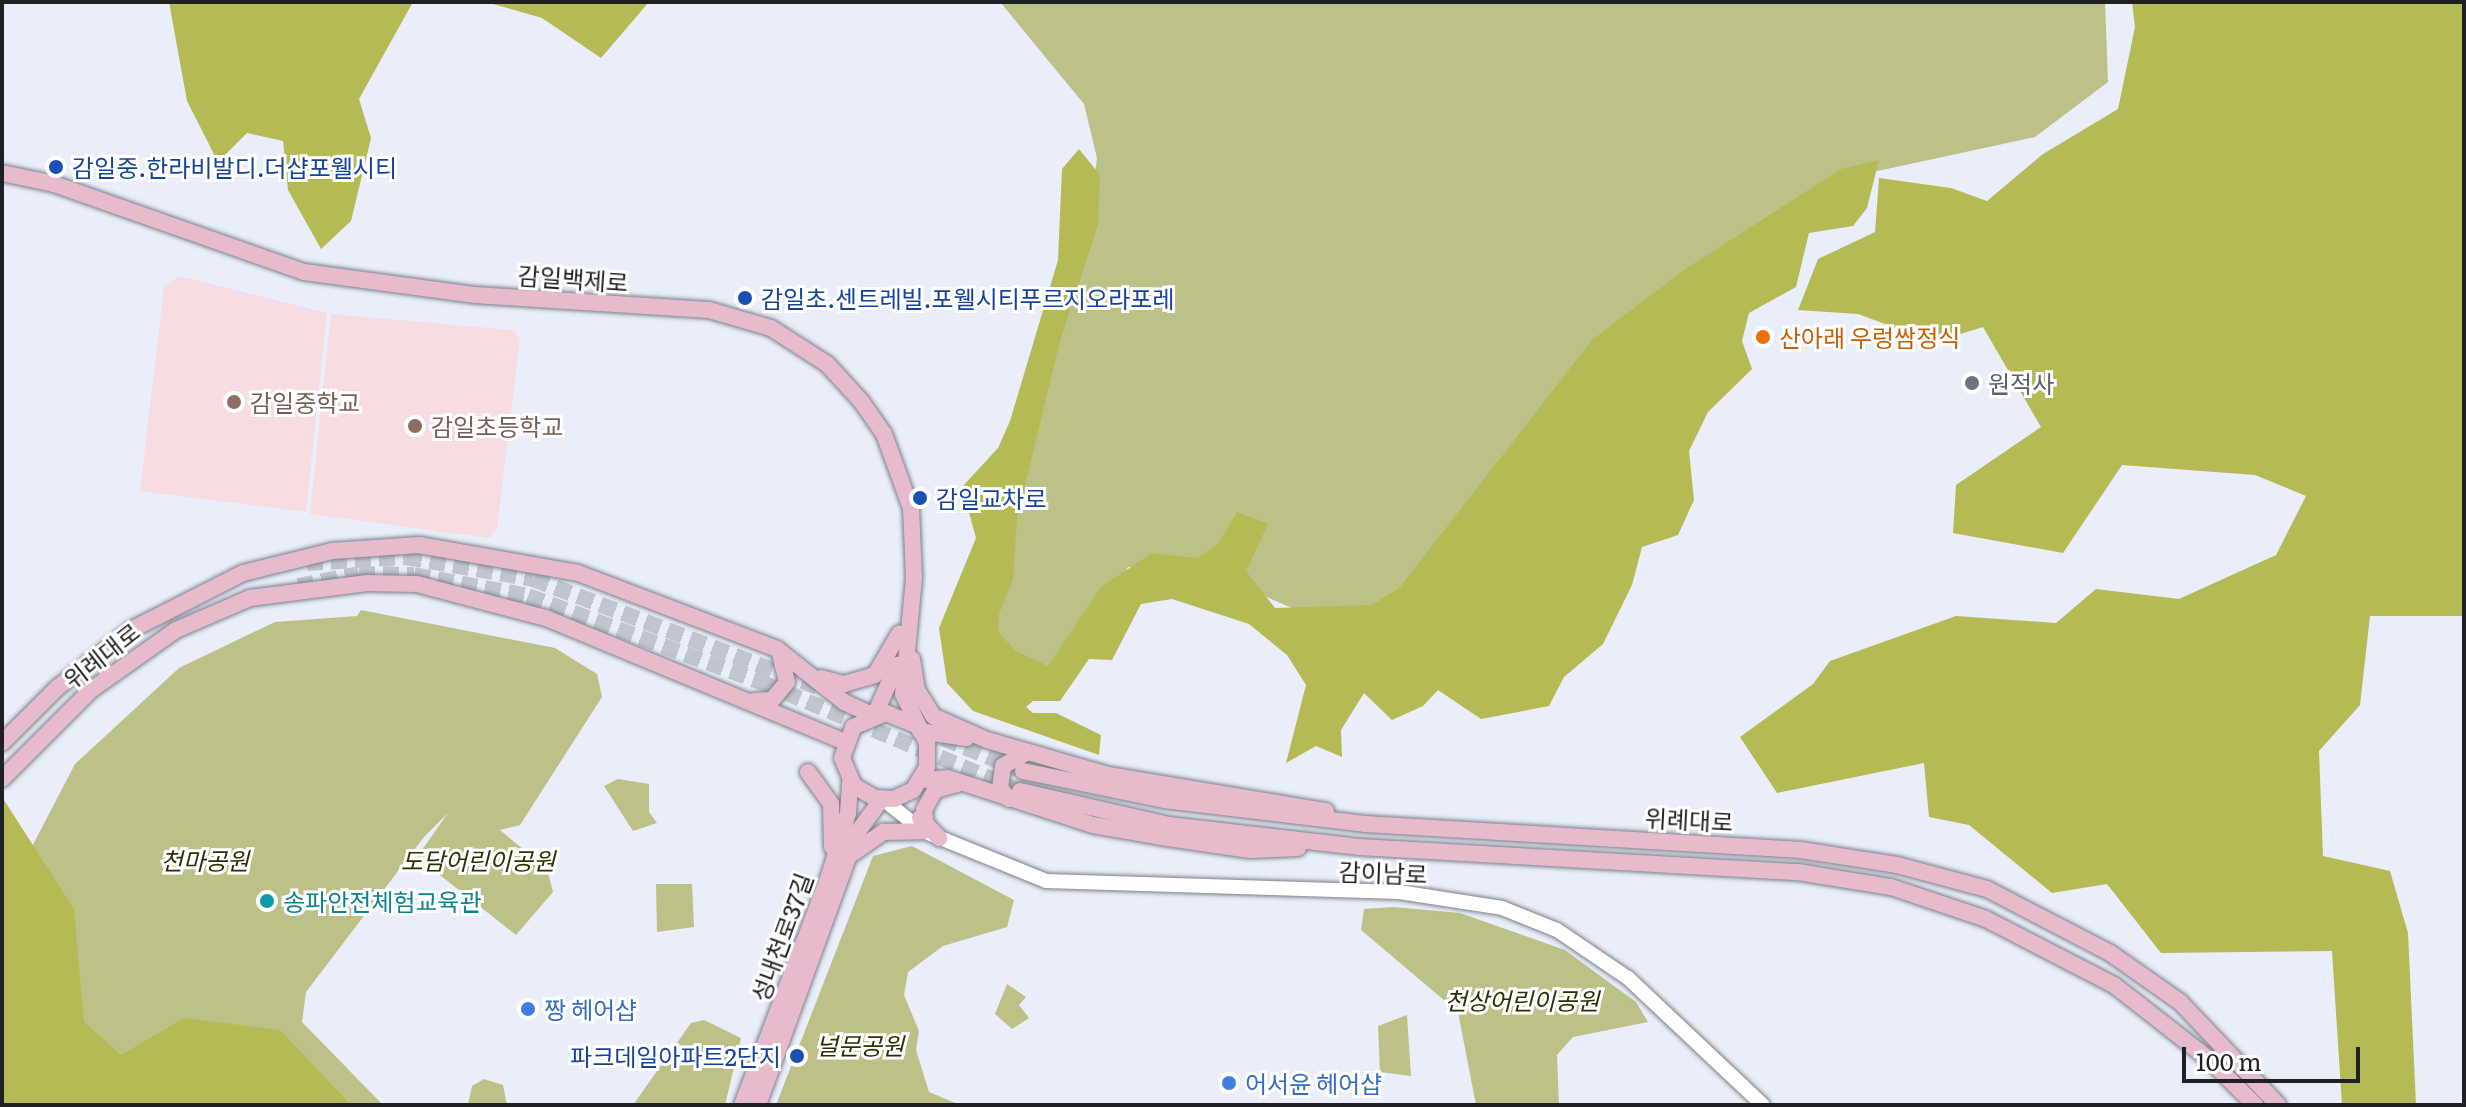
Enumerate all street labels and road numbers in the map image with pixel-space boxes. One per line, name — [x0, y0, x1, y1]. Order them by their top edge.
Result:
street label: 감일백제로 — [517, 260, 629, 296]
street label: 위례대로 — [57, 616, 145, 694]
street label: 위례대로 — [1644, 802, 1734, 836]
street label: 감이남로 — [1338, 856, 1428, 888]
street label: 성내천로37길 — [744, 869, 818, 1005]

